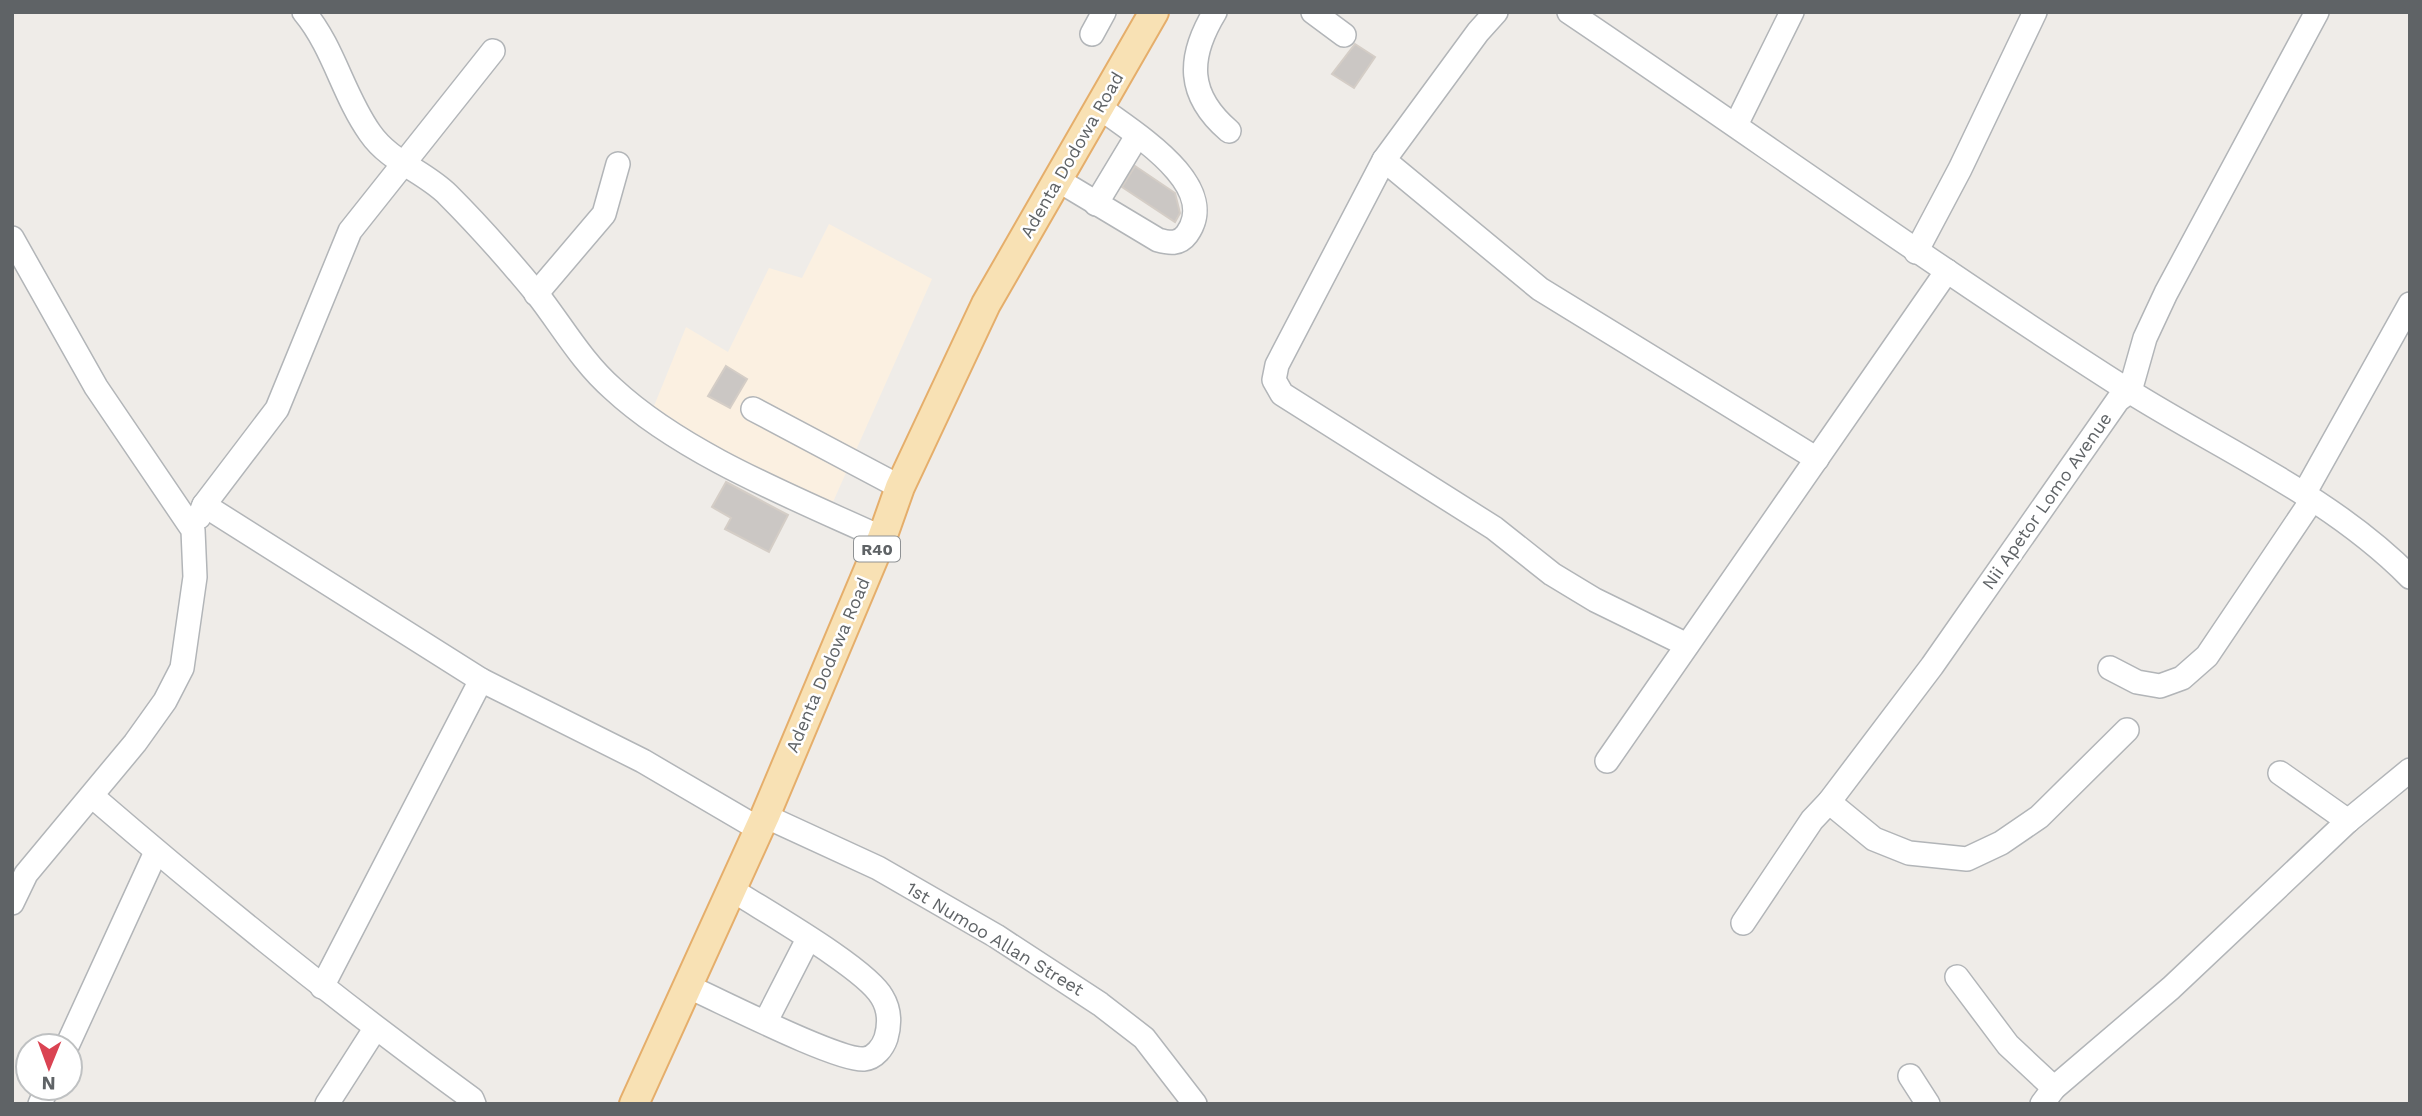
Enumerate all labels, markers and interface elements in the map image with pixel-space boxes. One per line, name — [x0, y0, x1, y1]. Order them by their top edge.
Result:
street label: Adenta Dodowa Road — [1015, 68, 1128, 241]
street label: Nii Apetor Lomo Avenue — [1977, 408, 2116, 593]
road number: R40 — [854, 536, 900, 562]
street label: Adenta Dodowa Road — [781, 574, 874, 755]
street label: 1st Numoo Allan Street — [903, 877, 1088, 1000]
north arrow — [14, 1032, 84, 1102]
text: N — [41, 1072, 56, 1095]

